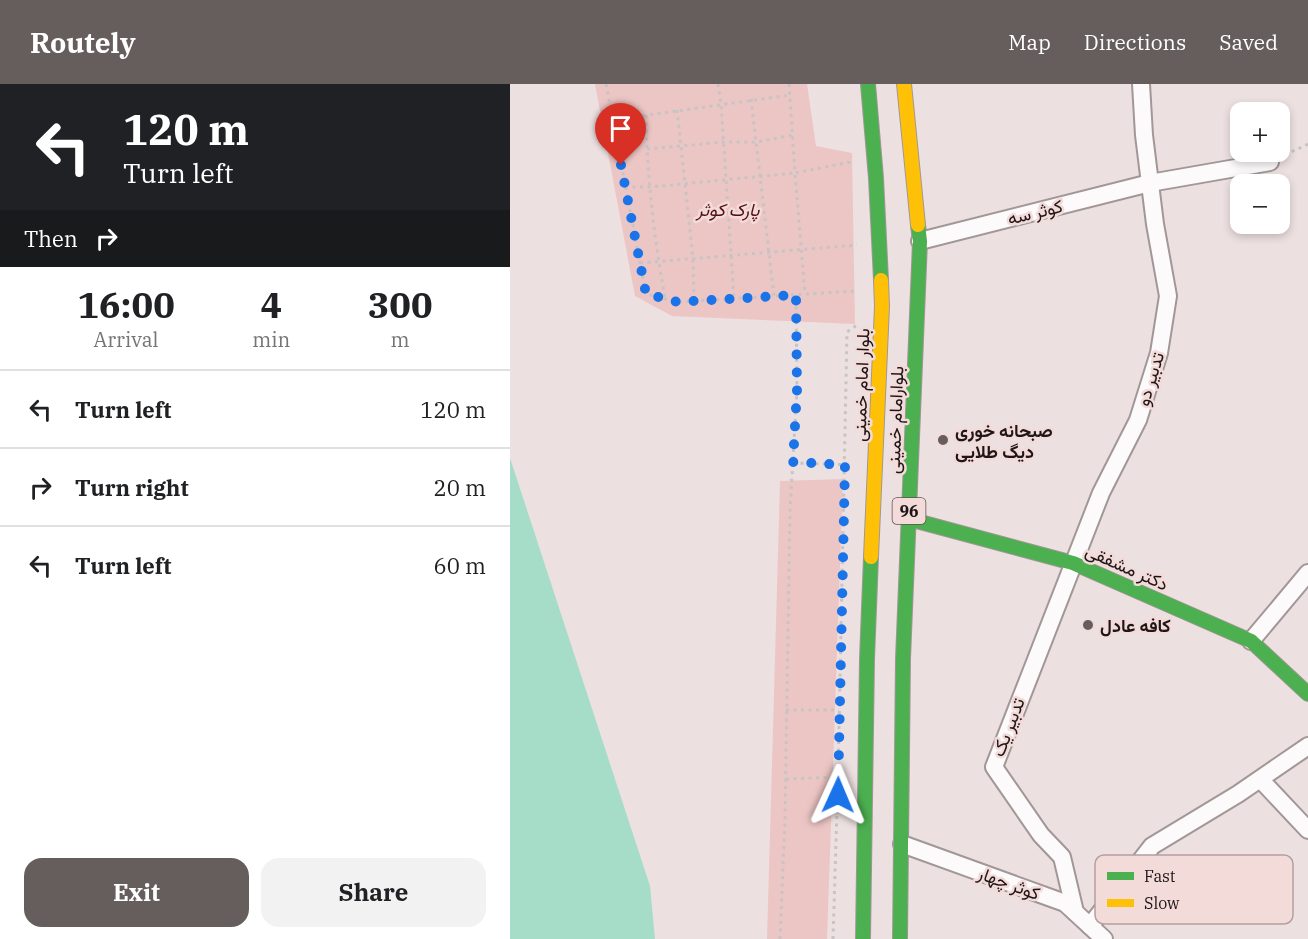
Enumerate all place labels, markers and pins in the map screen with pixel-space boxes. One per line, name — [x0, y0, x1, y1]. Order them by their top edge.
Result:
pin — [595, 103, 646, 165]
place label: صبحانه خوری دیگ طلایی — [955, 419, 1053, 463]
marker: صبحانه خوری دیگ طلایی — [936, 433, 950, 447]
place label: کافه عادل — [1100, 614, 1171, 637]
marker: کافه عادل — [1081, 618, 1095, 632]

